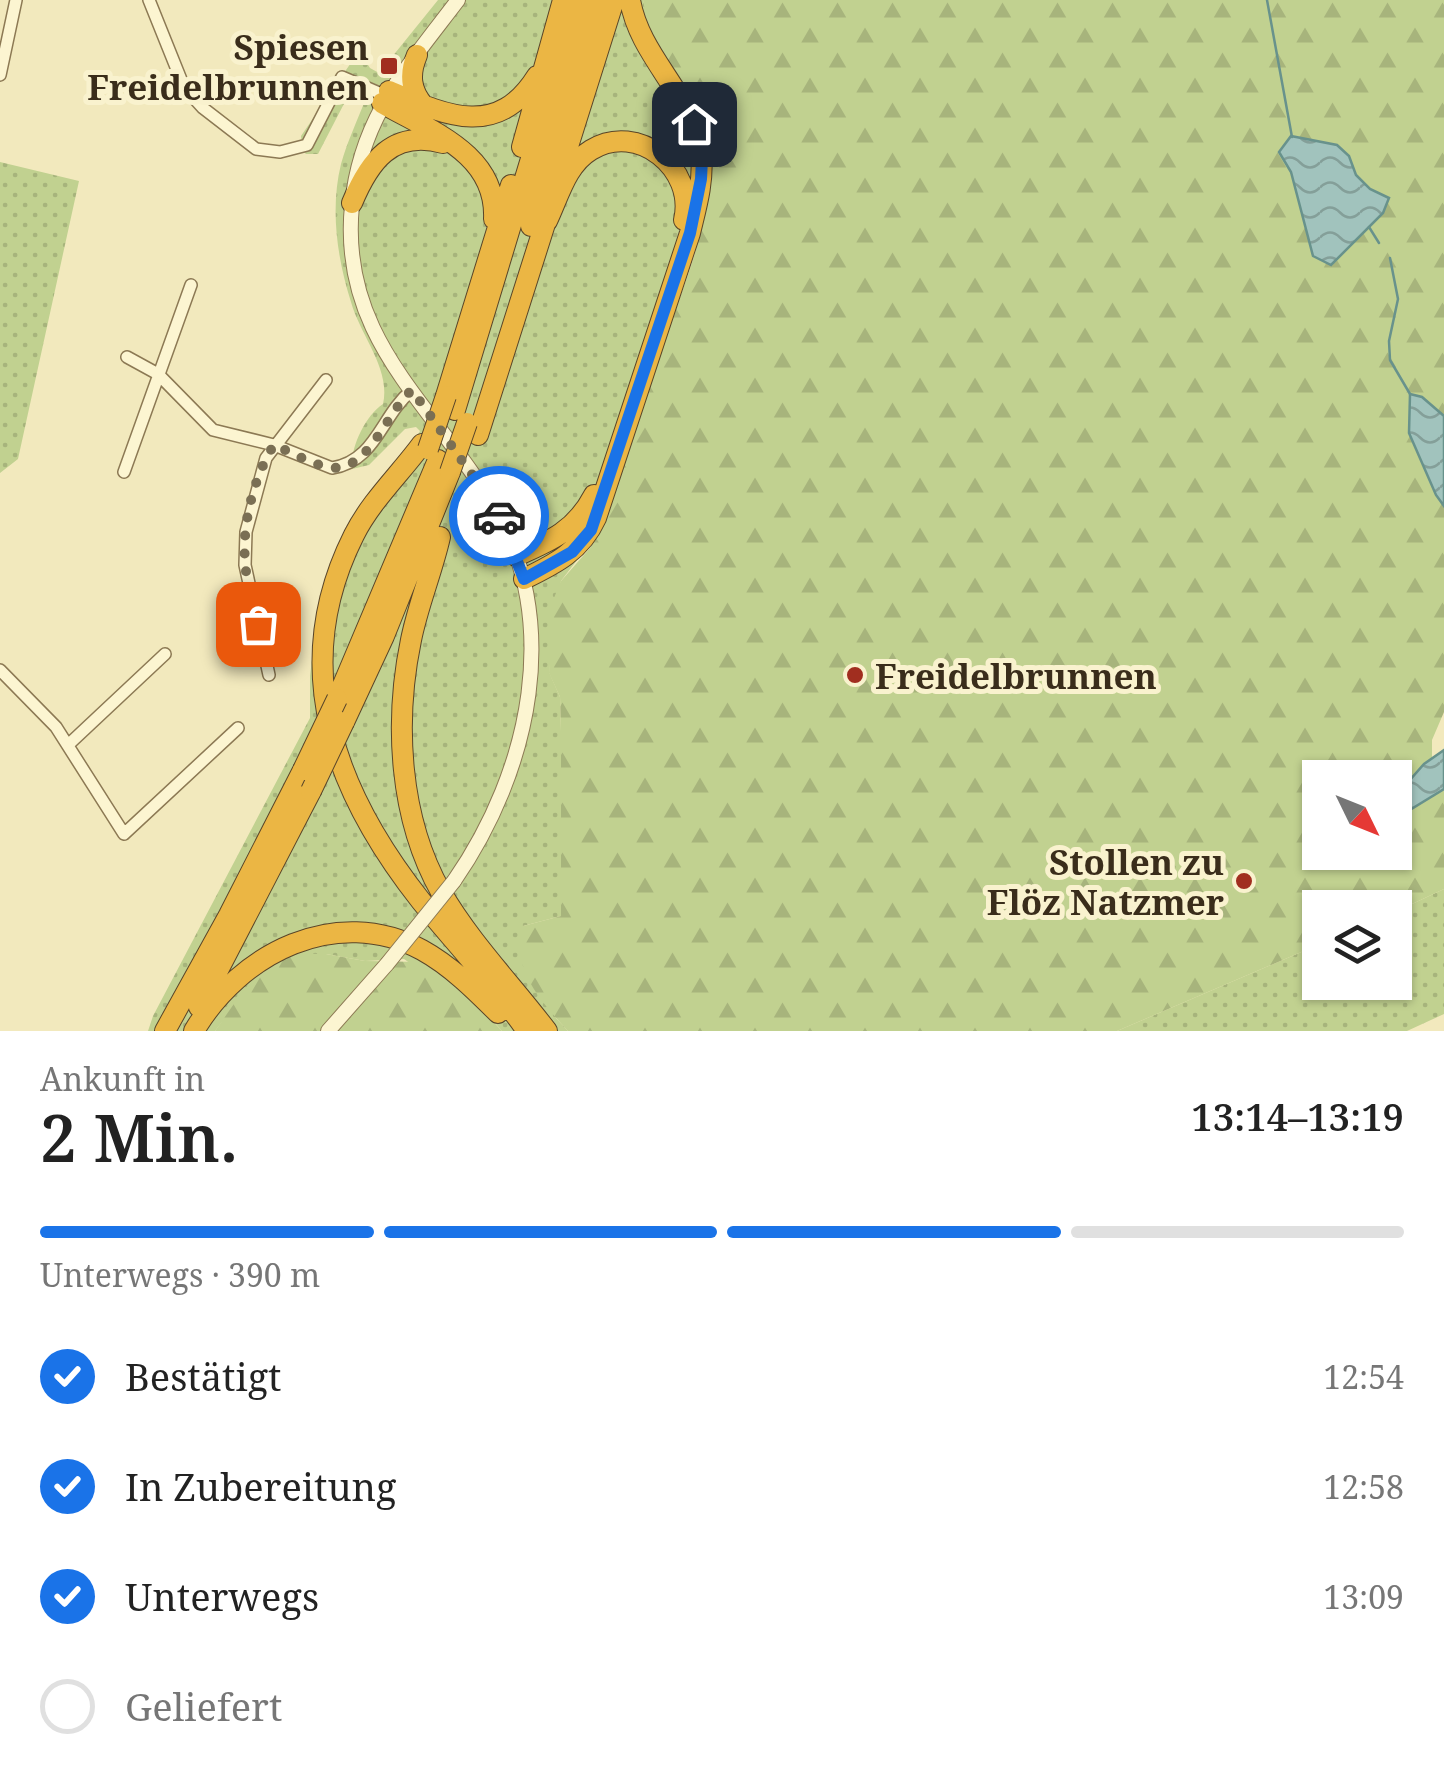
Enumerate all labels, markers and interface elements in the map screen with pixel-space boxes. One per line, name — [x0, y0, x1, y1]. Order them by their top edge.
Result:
place label: Spiesen Freidelbrunnen — [87, 23, 369, 110]
marker: Spiesen Freidelbrunnen — [378, 55, 400, 77]
pin — [652, 82, 737, 167]
icon: home — [667, 97, 722, 152]
courier — [449, 466, 549, 566]
icon: car — [472, 489, 527, 544]
pin — [216, 582, 301, 667]
icon: bag — [231, 597, 286, 652]
place label: Freidelbrunnen — [875, 652, 1157, 699]
marker: Freidelbrunnen — [844, 664, 866, 686]
north arrow — [1302, 760, 1412, 870]
map controls — [1302, 760, 1412, 1000]
place label: Stollen zu Flöz Natzmer — [987, 838, 1224, 925]
marker: Stollen zu Flöz Natzmer — [1233, 870, 1255, 892]
button: layers — [1302, 890, 1412, 1000]
text: Ankunft in — [40, 1057, 205, 1100]
text: 13:14–13:19 — [1191, 1090, 1404, 1142]
text: 2 Min. — [40, 1093, 238, 1181]
text: Unterwegs · 390 m — [40, 1253, 320, 1296]
icon: check — [40, 1349, 95, 1404]
text: Bestätigt — [125, 1350, 281, 1402]
text: 12:54 — [1323, 1355, 1404, 1398]
icon: check — [40, 1459, 95, 1514]
text: In Zubereitung — [125, 1460, 396, 1512]
text: 12:58 — [1323, 1465, 1404, 1508]
icon: check — [40, 1569, 95, 1624]
text: Unterwegs — [125, 1570, 319, 1622]
text: 13:09 — [1323, 1575, 1404, 1618]
text: Geliefert — [125, 1680, 282, 1732]

